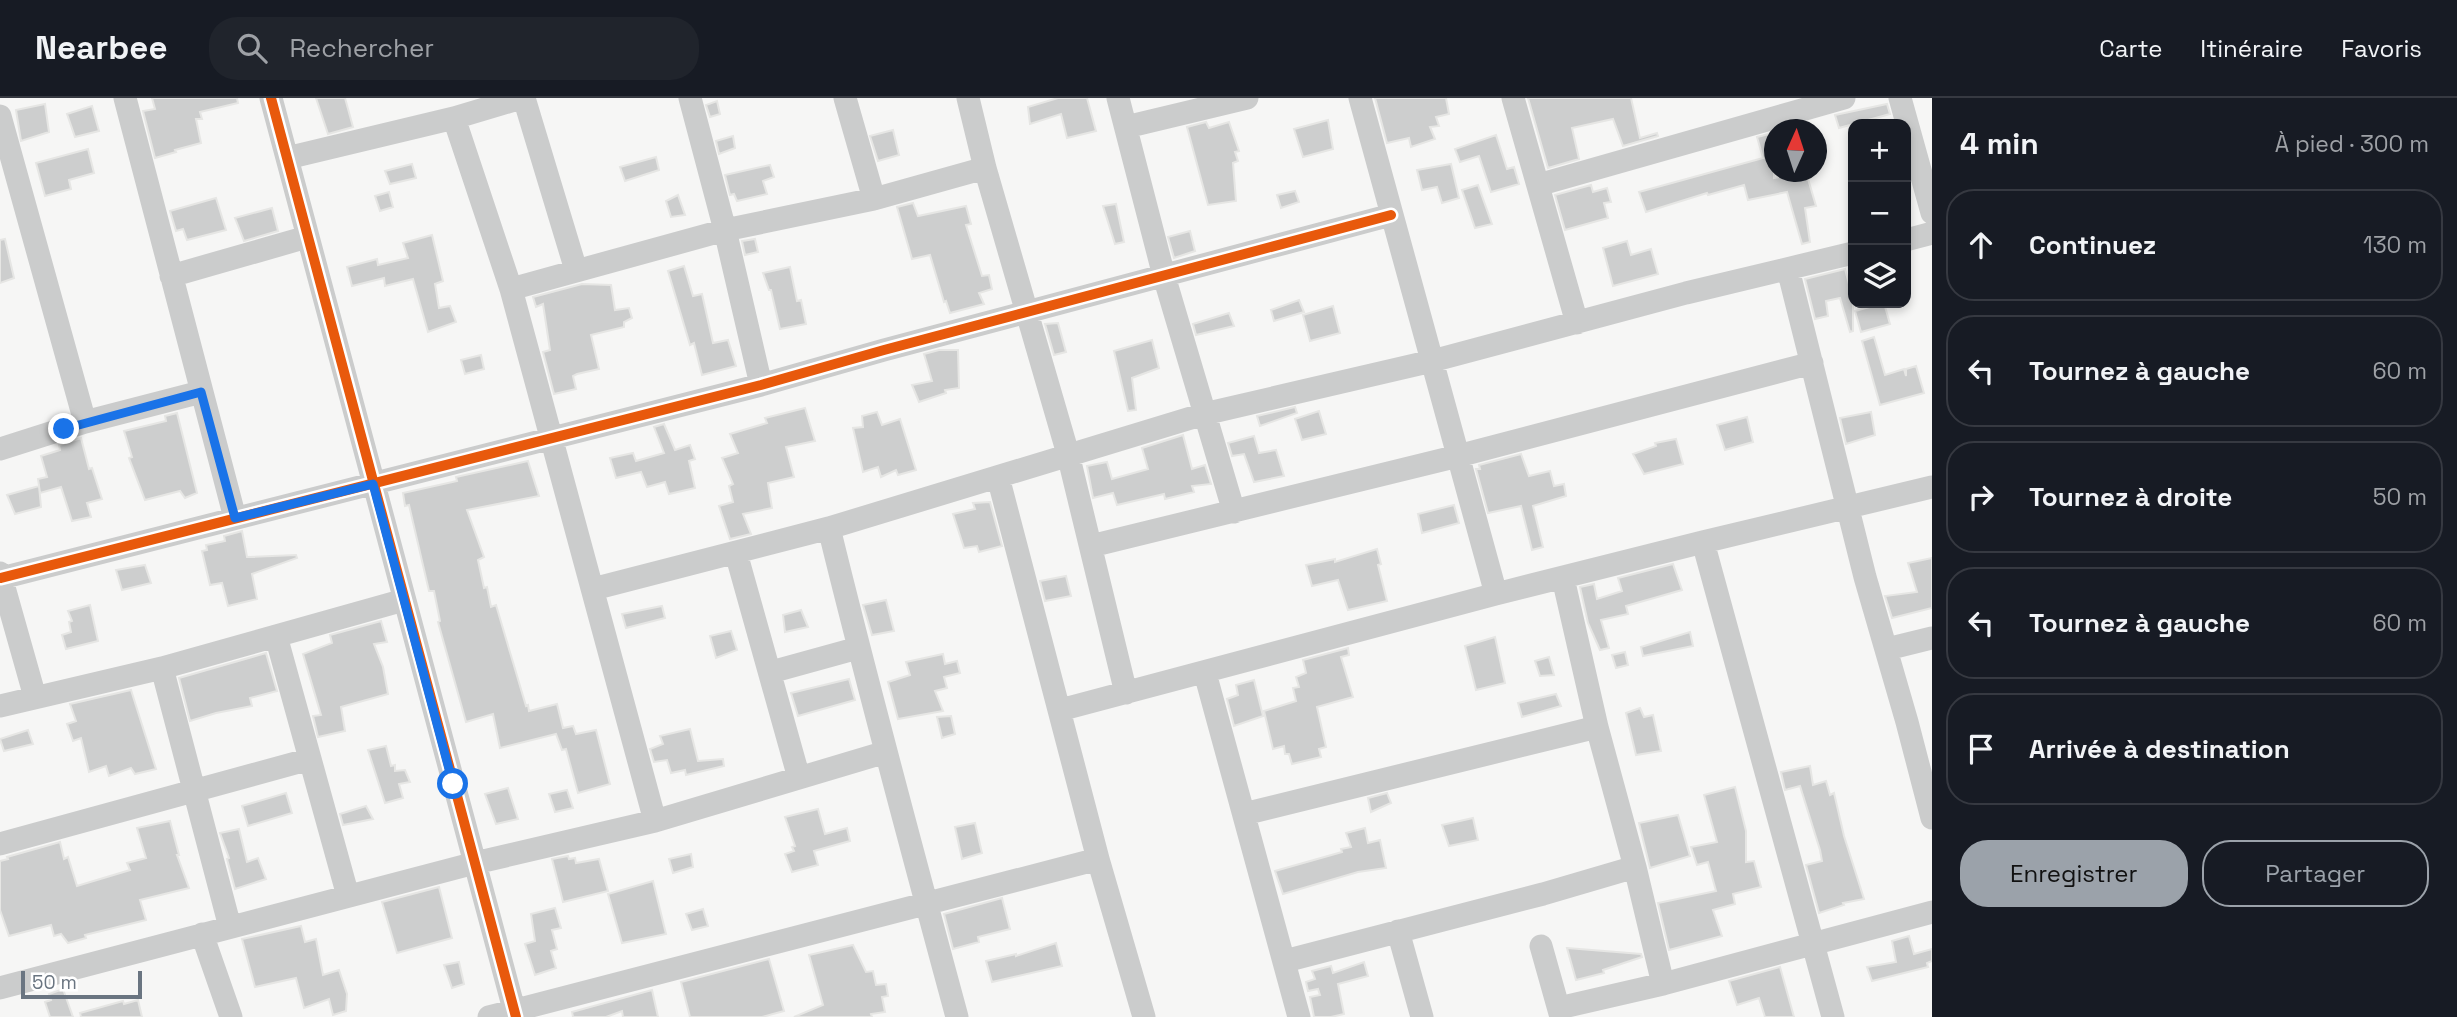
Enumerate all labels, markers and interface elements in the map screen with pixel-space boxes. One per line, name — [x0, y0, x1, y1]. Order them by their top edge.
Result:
search box — [209, 17, 699, 80]
text: Nearbee — [35, 27, 167, 69]
icon: search — [233, 29, 271, 67]
text: Rechercher — [289, 31, 434, 65]
text: Carte — [2099, 33, 2162, 64]
text: Itinéraire — [2200, 33, 2303, 64]
text: Favoris — [2341, 33, 2422, 64]
north arrow — [1764, 119, 1827, 182]
map controls — [1848, 119, 1911, 308]
button: + — [1848, 119, 1911, 182]
text: 4 min — [1960, 124, 2039, 163]
text: À pied · 300 m — [2275, 129, 2429, 159]
button: − — [1848, 182, 1911, 245]
icon: ahead — [1962, 226, 2000, 264]
text: Continuez — [2029, 228, 2156, 262]
text: 130 m — [2363, 230, 2427, 260]
button: layers — [1848, 245, 1911, 308]
icon: left — [1962, 352, 2000, 390]
text: Tournez à gauche — [2029, 354, 2250, 388]
text: 60 m — [2372, 356, 2427, 386]
route end — [48, 413, 79, 444]
icon: right — [1962, 478, 2000, 516]
text: Tournez à droite — [2029, 480, 2232, 514]
text: 50 m — [2373, 482, 2427, 512]
icon: left — [1962, 604, 2000, 642]
text: Tournez à gauche — [2029, 606, 2250, 640]
text: 60 m — [2372, 608, 2427, 638]
icon: arrive — [1962, 730, 2000, 768]
text: Arrivée à destination — [2029, 732, 2290, 766]
route start — [437, 768, 468, 799]
button: Enregistrer — [1960, 840, 2188, 907]
button: Partager — [2202, 840, 2429, 907]
scale bar — [21, 968, 142, 1000]
text: 50 m — [32, 970, 77, 995]

